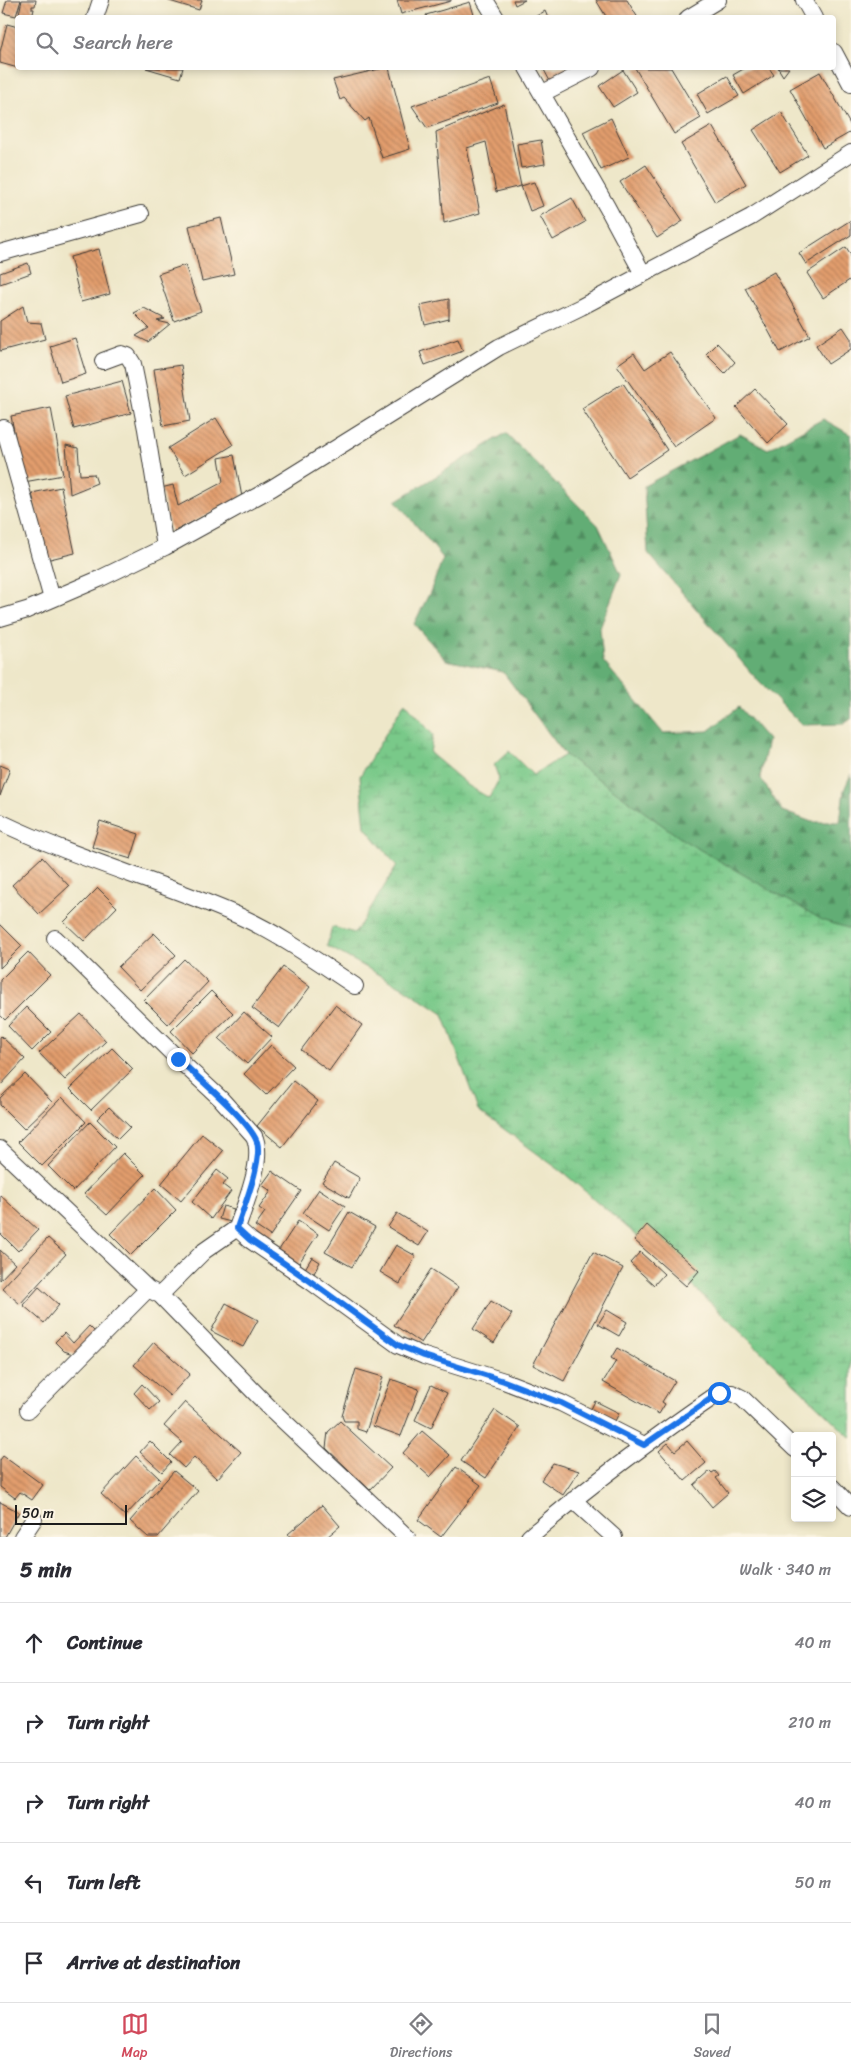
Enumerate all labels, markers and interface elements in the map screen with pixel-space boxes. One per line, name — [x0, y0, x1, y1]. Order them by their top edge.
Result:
search box — [15, 15, 836, 70]
text: Search here — [73, 26, 173, 59]
icon: search — [33, 29, 61, 57]
route end — [167, 1048, 190, 1071]
route start — [708, 1382, 731, 1405]
map controls — [791, 1432, 836, 1522]
button: locate — [791, 1432, 836, 1477]
button: layers — [791, 1477, 836, 1522]
text: 50 m — [22, 1501, 54, 1526]
scale bar — [15, 1502, 128, 1525]
text: 5 min — [20, 1551, 72, 1589]
text: Walk · 340 m — [740, 1555, 831, 1584]
text: Continue — [67, 1626, 143, 1659]
text: 40 m — [794, 1628, 831, 1657]
icon: ahead — [20, 1629, 48, 1657]
text: Turn right — [67, 1706, 149, 1739]
text: 210 m — [788, 1708, 831, 1737]
icon: right — [20, 1709, 48, 1737]
text: Turn right — [67, 1786, 149, 1819]
text: 40 m — [794, 1788, 831, 1817]
icon: right — [20, 1789, 48, 1817]
text: Turn left — [67, 1866, 140, 1899]
text: 50 m — [795, 1868, 831, 1897]
icon: left — [20, 1869, 48, 1897]
text: Arrive at destination — [67, 1946, 240, 1979]
icon: arrive — [20, 1949, 48, 1977]
tab: Map — [121, 2010, 149, 2065]
tab: Directions — [390, 2010, 452, 2065]
tab: Saved — [694, 2010, 730, 2065]

